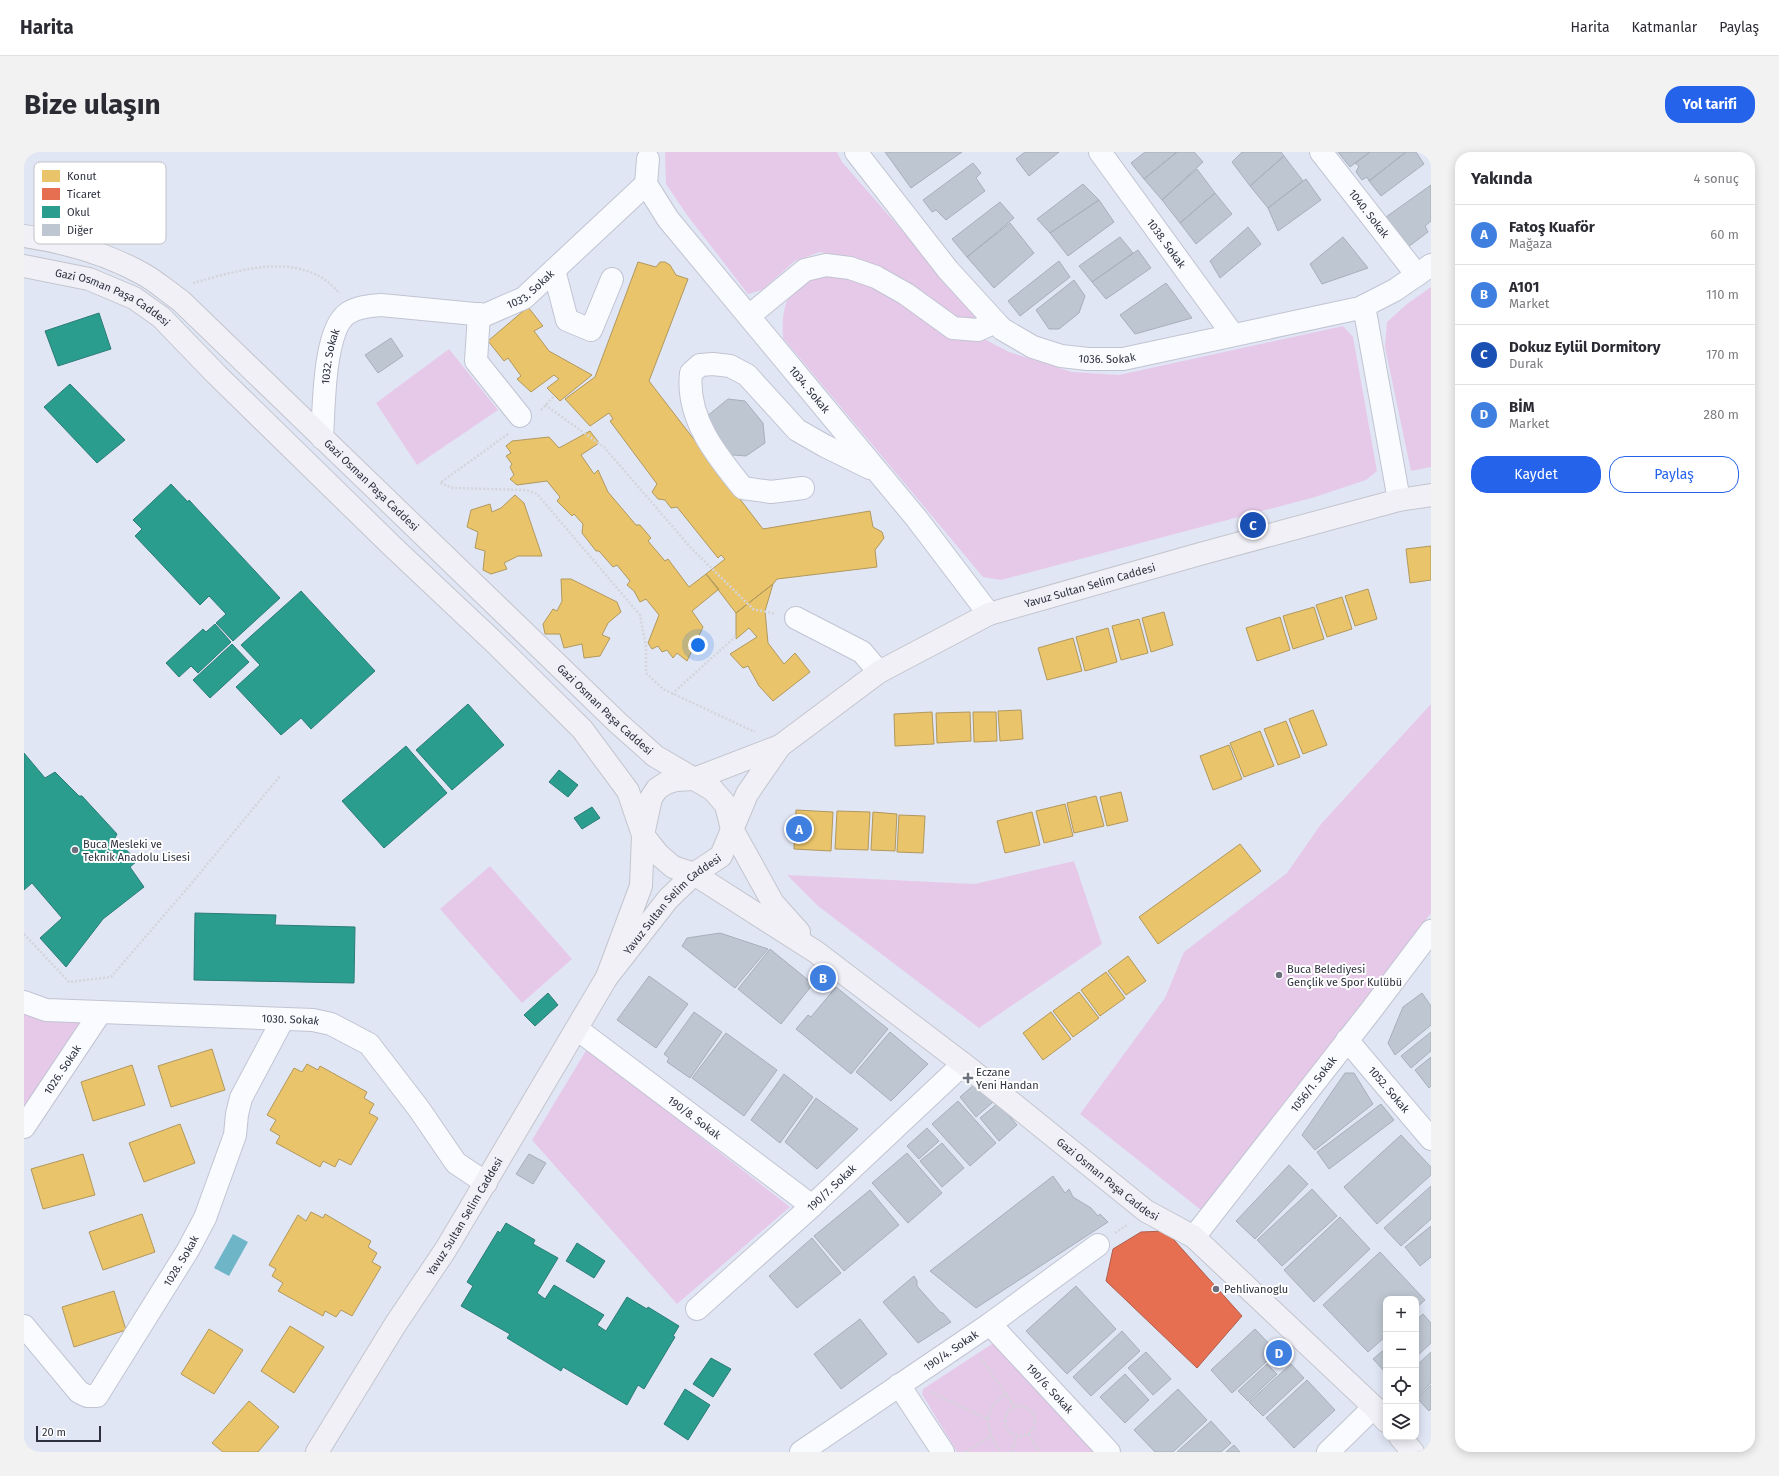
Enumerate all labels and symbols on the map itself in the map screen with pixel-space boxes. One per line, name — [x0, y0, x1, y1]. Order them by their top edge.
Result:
legend — [34, 162, 166, 244]
text: Konut — [67, 170, 97, 183]
street label: 1040. Sokak — [1346, 187, 1392, 241]
text: Ticaret — [67, 188, 101, 201]
text: Okul — [67, 206, 90, 219]
street label: 1038. Sokak — [1144, 216, 1189, 271]
text: Diğer — [67, 224, 94, 237]
street label: Gazi Osman Paşa Caddesi — [54, 266, 173, 329]
street label: 1033. Sokak — [505, 267, 557, 311]
street label: 1032. Sokak — [319, 326, 342, 385]
street label: 1036. Sokak — [1078, 350, 1137, 366]
street label: 1034. Sokak — [786, 363, 833, 416]
street label: Gazi Osman Paşa Caddesi — [322, 436, 421, 534]
pin: C — [1240, 510, 1266, 540]
street label: Yavuz Sultan Selim Caddesi — [1023, 561, 1157, 610]
your location — [688, 635, 708, 655]
street label: Gazi Osman Paşa Caddesi — [555, 661, 656, 757]
pin: A — [786, 814, 812, 844]
place label: Buca Mesleki ve Teknik Anadolu Lisesi — [83, 838, 190, 864]
marker: Buca Mesleki ve Teknik Anadolu Lisesi — [70, 845, 80, 855]
street label: Yavuz Sultan Selim Caddesi — [621, 851, 723, 957]
pin: B — [810, 963, 836, 993]
place label: Buca Belediyesi Gençlik ve Spor Kulübü — [1287, 963, 1402, 989]
marker: Buca Belediyesi Gençlik ve Spor Kulübü — [1274, 970, 1284, 980]
street label: 1030. Sokak — [261, 1012, 321, 1028]
street label: 1026. Sokak — [41, 1042, 84, 1097]
street label: 1056/1. Sokak — [1288, 1053, 1339, 1114]
street label: 1052. Sokak — [1366, 1064, 1413, 1116]
place label: Eczane Yeni Handan — [976, 1066, 1039, 1092]
marker: Eczane Yeni Handan — [963, 1073, 973, 1083]
street label: 190/8. Sokak — [665, 1093, 724, 1142]
street label: Gazi Osman Paşa Caddesi — [1054, 1135, 1161, 1223]
street label: Yavuz Sultan Selim Caddesi — [424, 1155, 505, 1278]
street label: 190/7. Sokak — [804, 1161, 859, 1214]
street label: 1028. Sokak — [160, 1233, 201, 1289]
place label: Pehlivanoglu — [1224, 1283, 1288, 1296]
marker: Pehlivanoglu — [1211, 1284, 1221, 1294]
street label: 190/4. Sokak — [921, 1327, 981, 1373]
pin: D — [1266, 1338, 1292, 1368]
street label: 190/6. Sokak — [1024, 1361, 1076, 1416]
scale bar — [36, 1424, 101, 1443]

